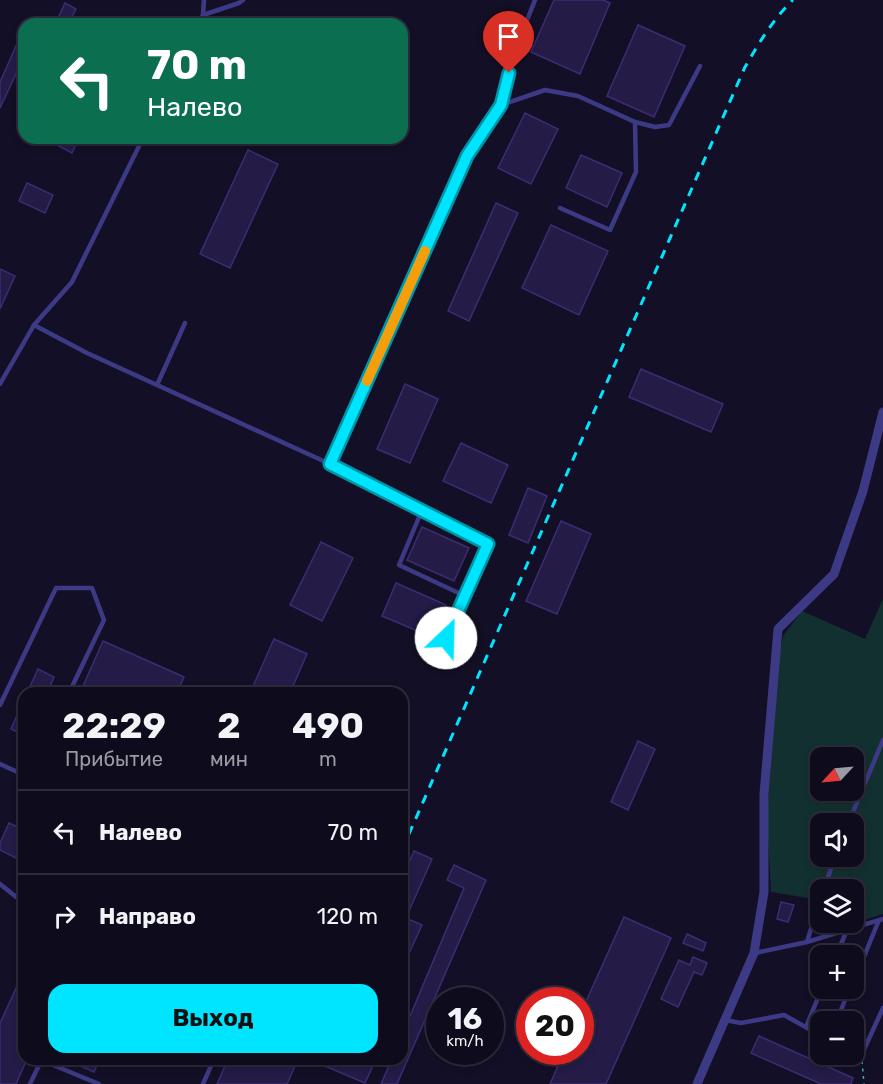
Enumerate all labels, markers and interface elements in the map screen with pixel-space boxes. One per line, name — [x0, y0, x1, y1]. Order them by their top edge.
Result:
pin — [483, 11, 534, 73]
icon: arrive — [492, 20, 525, 53]
text: 70 m — [147, 40, 247, 90]
icon: left — [48, 42, 126, 120]
text: Налево — [147, 91, 243, 123]
position arrow — [414, 606, 478, 670]
text: 22:29 — [62, 704, 166, 747]
text: 2 — [217, 704, 241, 747]
text: 490 — [292, 704, 364, 747]
text: Прибытие — [65, 747, 163, 771]
text: мин — [210, 747, 248, 771]
text: m — [319, 747, 337, 771]
north arrow — [810, 747, 864, 801]
map controls — [810, 747, 864, 1065]
button: sound — [810, 813, 864, 867]
icon: left — [48, 816, 81, 849]
text: Налево — [99, 819, 182, 846]
text: 70 m — [328, 819, 378, 846]
button: layers — [810, 879, 864, 933]
icon: right — [48, 900, 81, 933]
text: Направо — [99, 903, 196, 930]
text: 120 m — [317, 903, 378, 930]
button: + — [810, 945, 864, 999]
button: Выход — [48, 984, 378, 1053]
speed limit sign: 20 — [516, 987, 594, 1065]
text: 16 — [448, 1001, 482, 1037]
button: − — [810, 1011, 864, 1065]
text: km/h — [446, 1032, 484, 1050]

